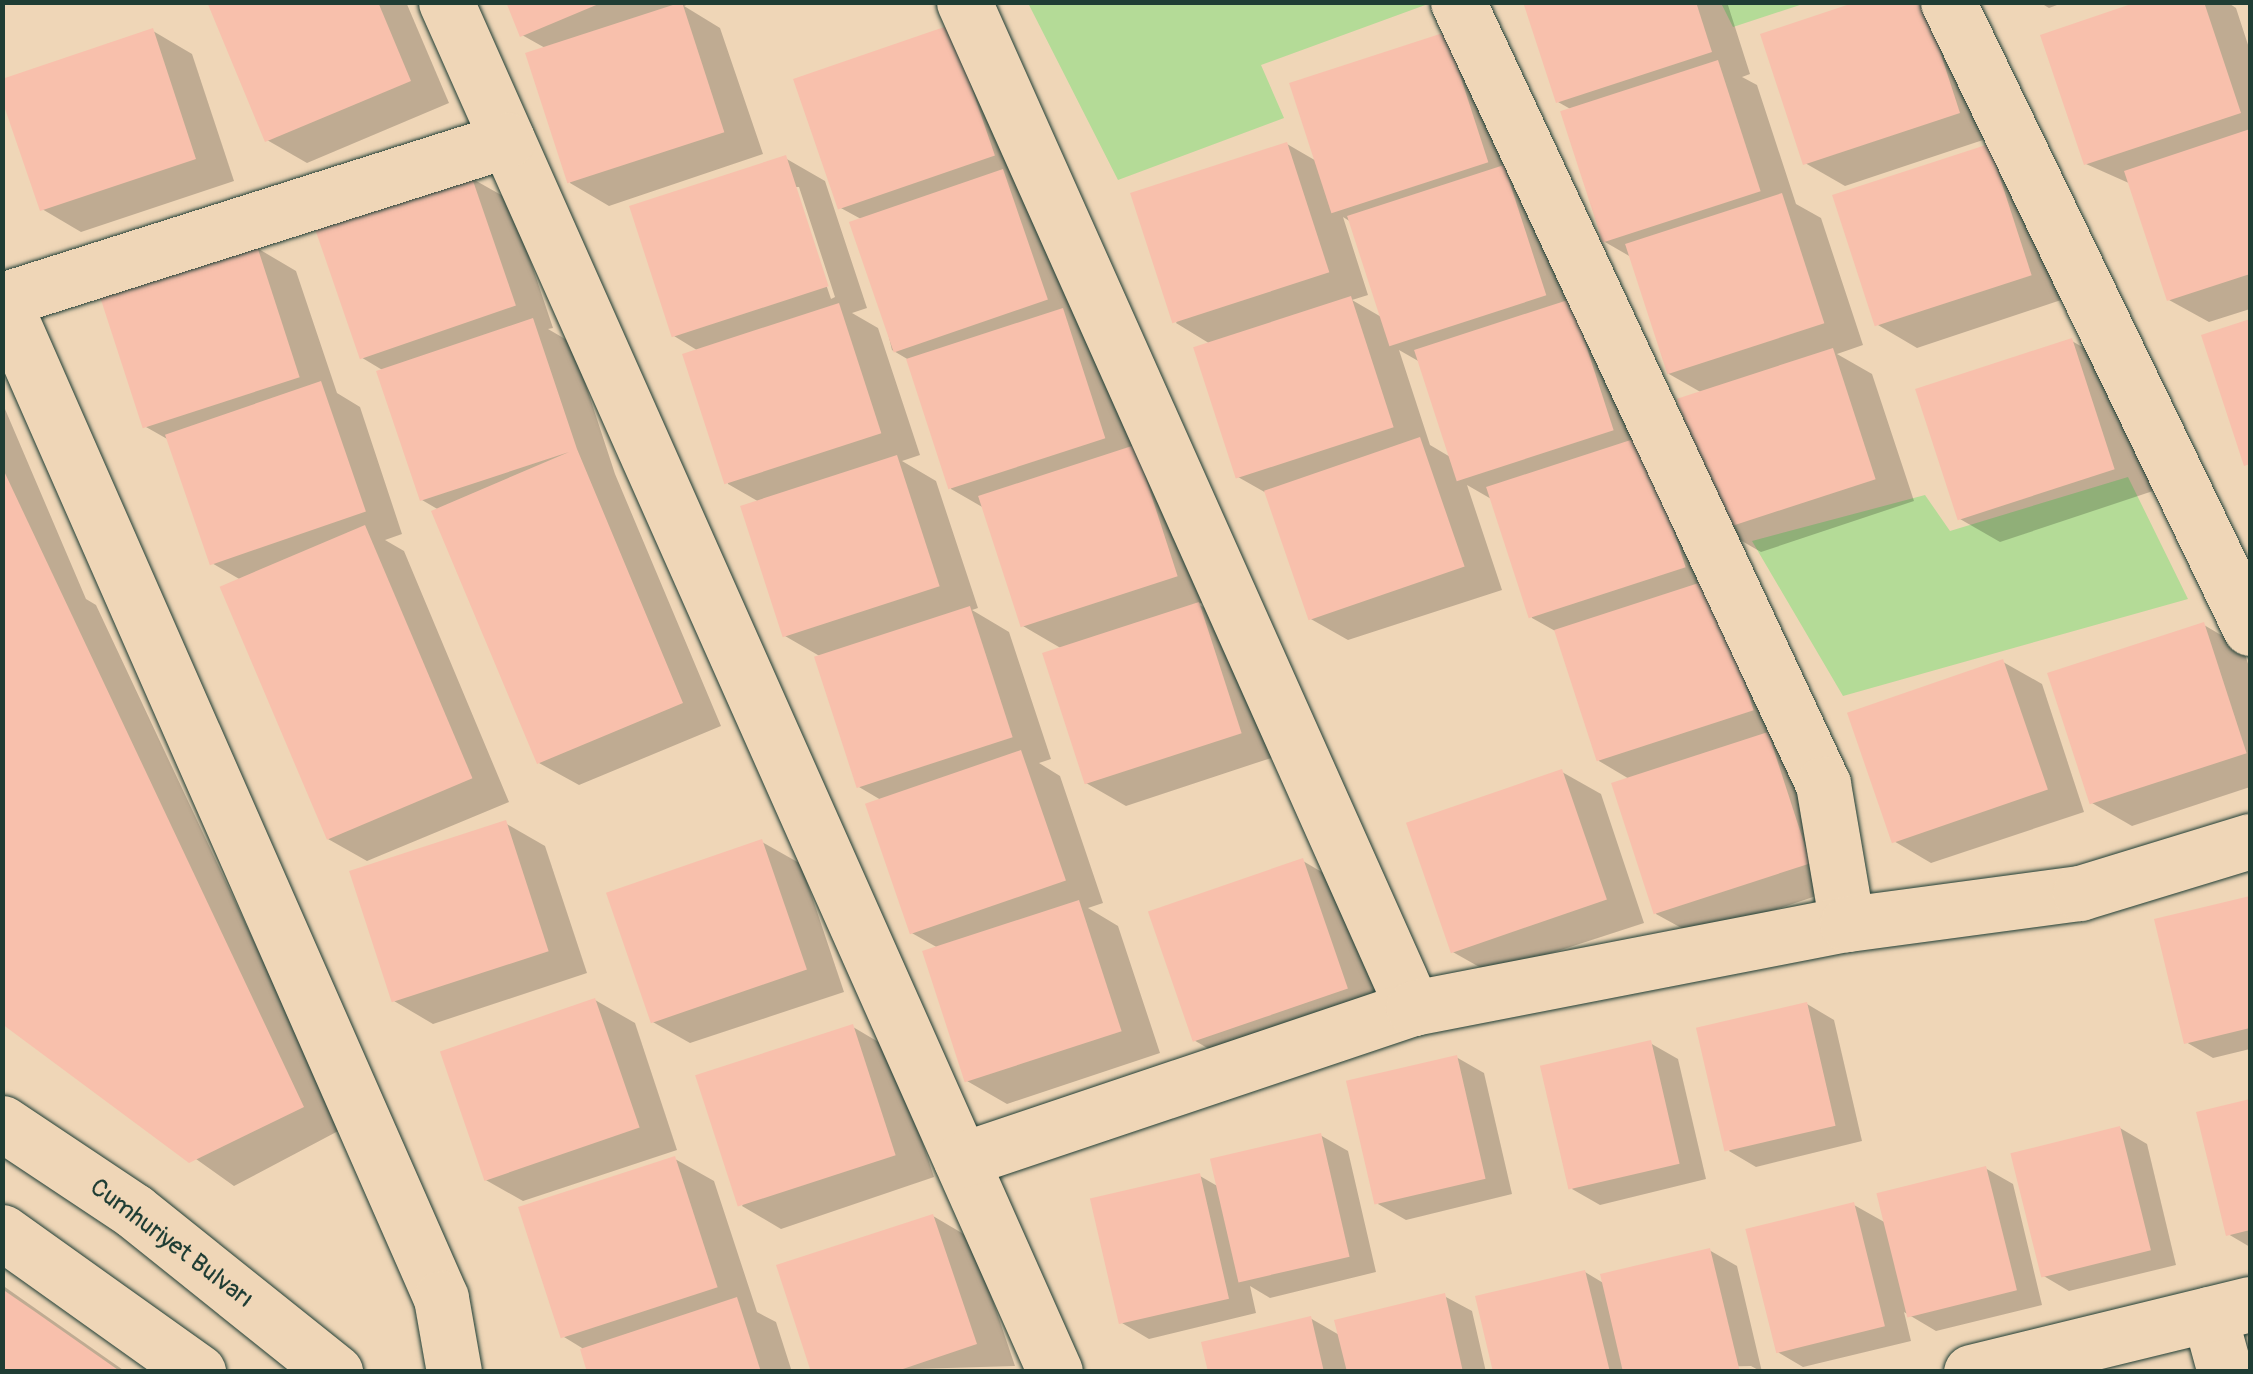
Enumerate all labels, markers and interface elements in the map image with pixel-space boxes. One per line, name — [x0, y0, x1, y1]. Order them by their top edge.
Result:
street label: Cumhuriyet Bulvarı — [83, 1173, 259, 1315]

